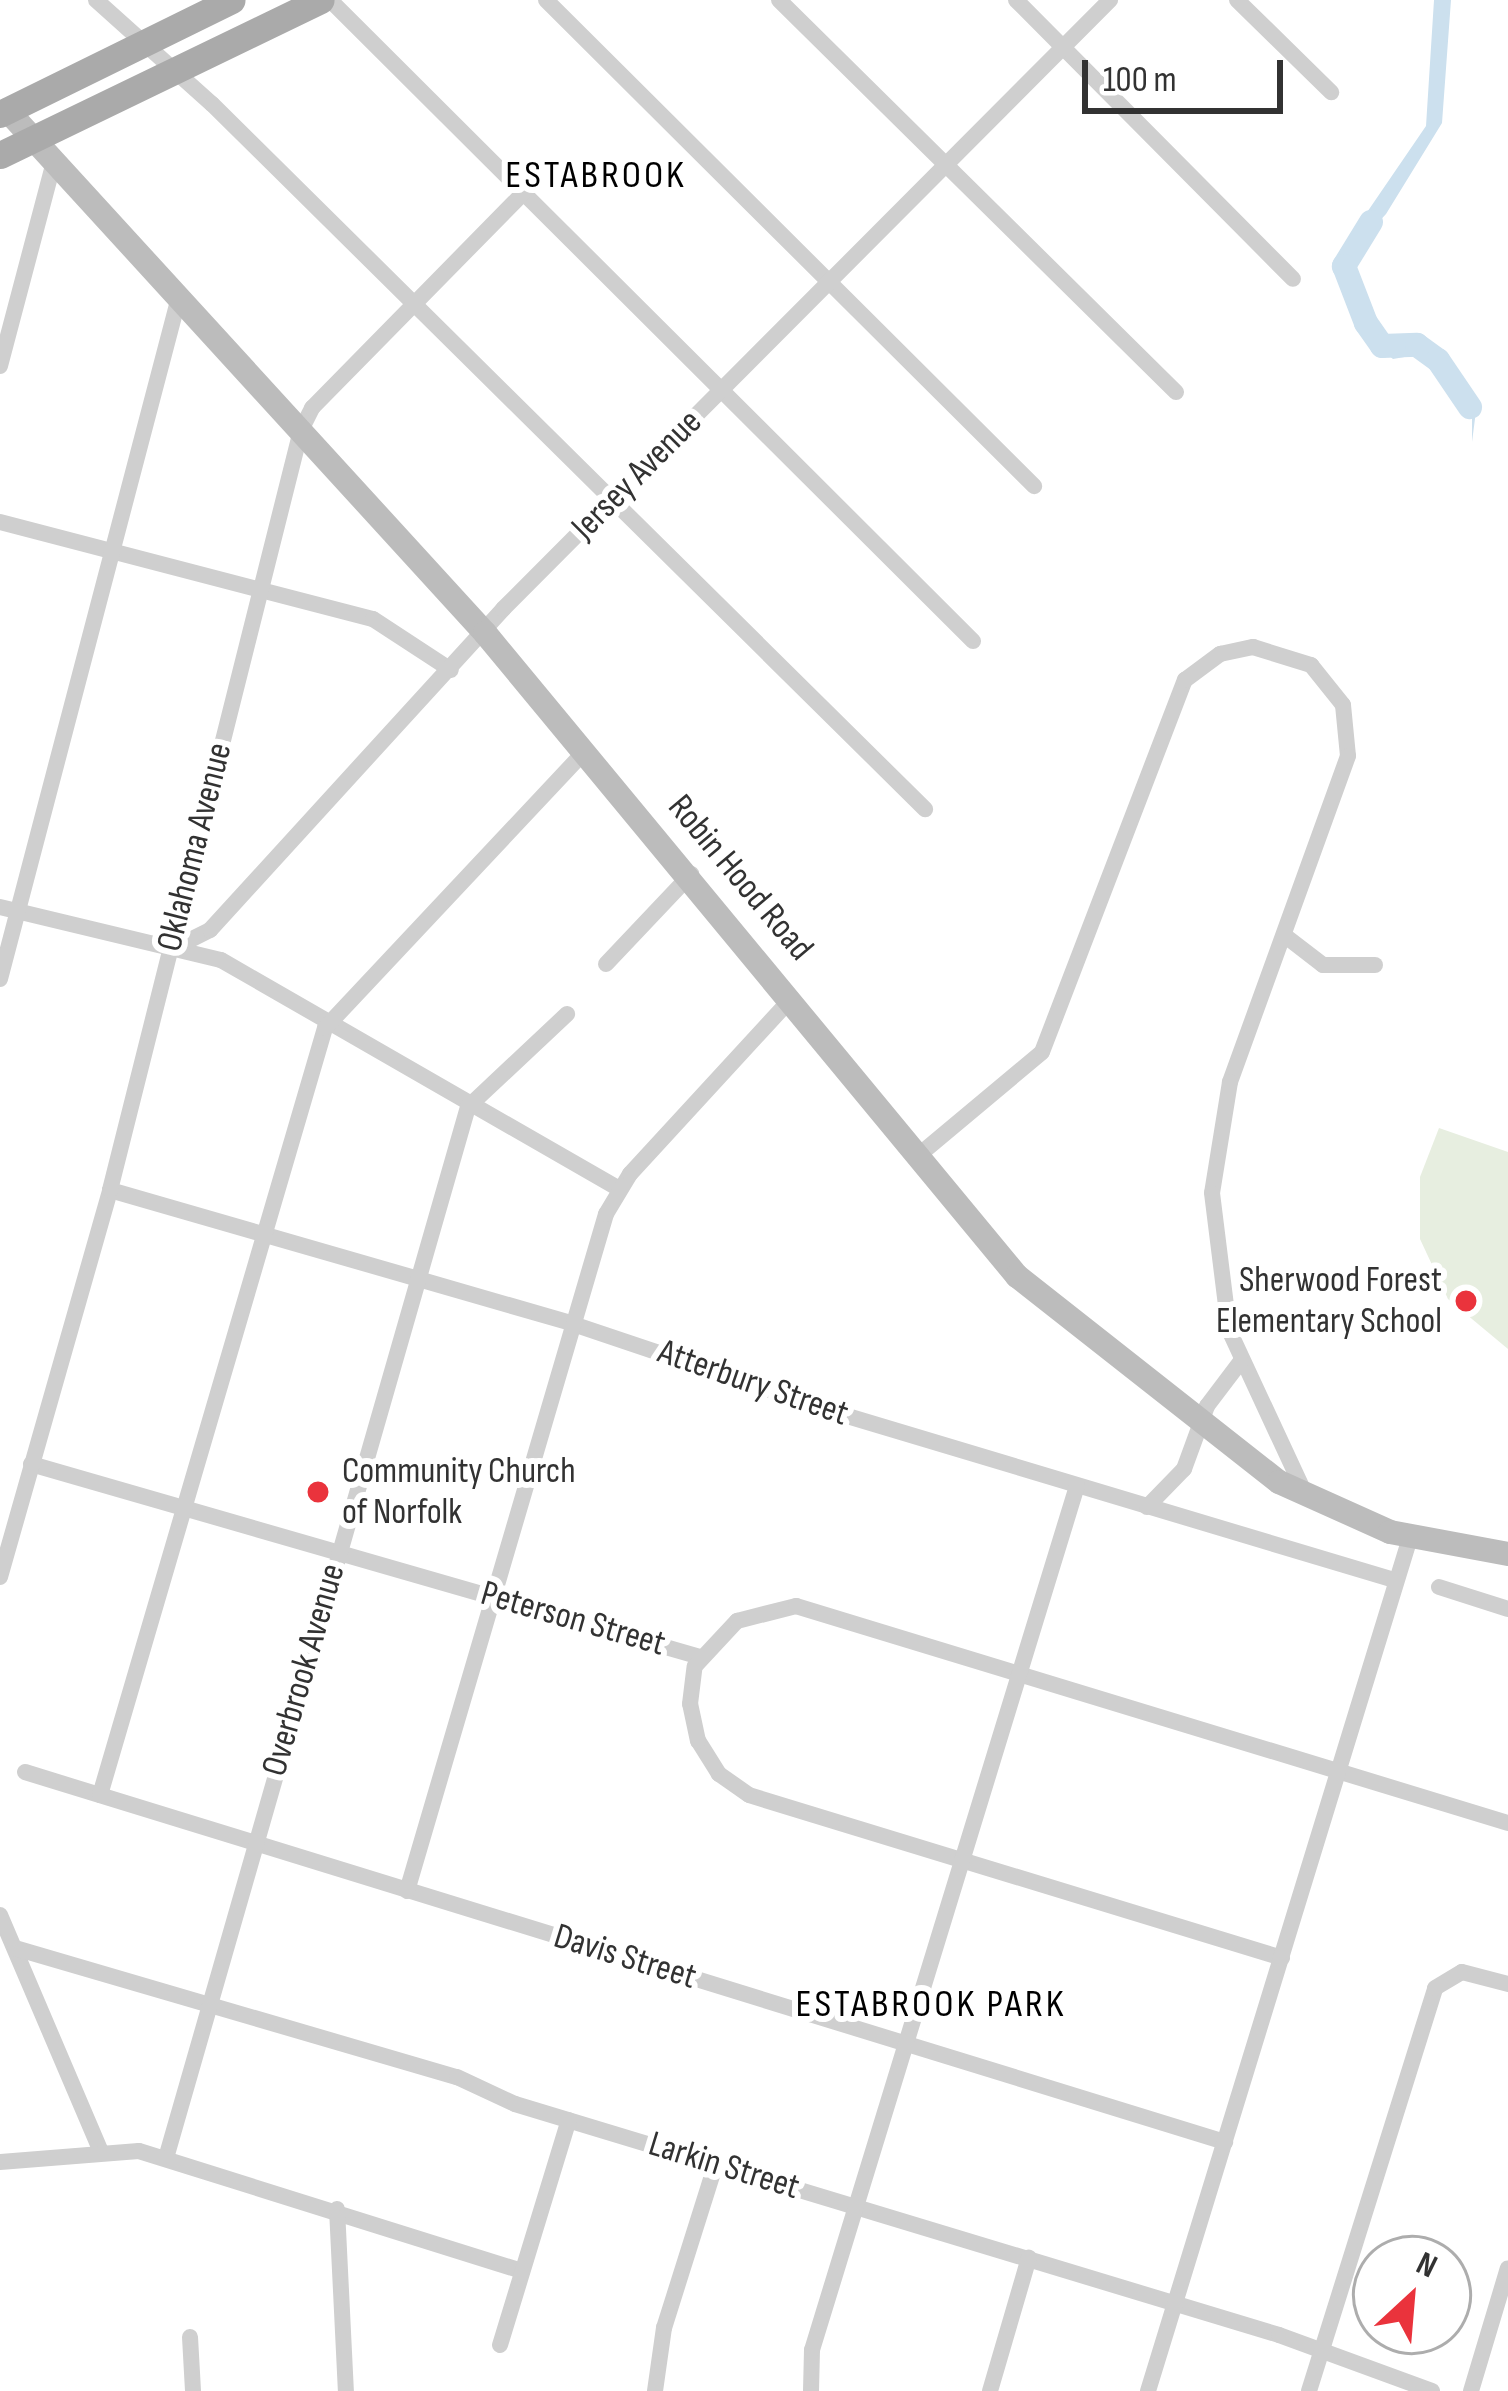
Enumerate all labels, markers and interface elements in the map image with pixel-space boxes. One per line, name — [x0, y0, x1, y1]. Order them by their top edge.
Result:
scale bar — [1088, 36, 1289, 110]
text: 100 m — [1103, 59, 1177, 102]
district label: ESTABROOK — [505, 153, 687, 199]
street label: Jersey Avenue — [563, 401, 711, 549]
street label: Oklahoma Avenue — [148, 738, 242, 956]
street label: Robin Hood Road — [658, 786, 822, 970]
place label: Sherwood Forest Elementary School — [1216, 1258, 1442, 1343]
marker: Sherwood Forest Elementary School — [1453, 1288, 1479, 1314]
street label: Atterbury Street — [652, 1330, 854, 1436]
place label: Community Church of Norfolk — [342, 1449, 576, 1534]
marker: Community Church of Norfolk — [305, 1479, 331, 1505]
street label: Overbrook Avenue — [253, 1559, 355, 1781]
street label: Peterson Street — [476, 1572, 670, 1666]
street label: Davis Street — [549, 1915, 701, 1999]
district label: ESTABROOK PARK — [796, 1982, 1066, 2028]
street label: Larkin Street — [644, 2123, 804, 2209]
north arrow — [1352, 2235, 1472, 2355]
text: N — [1410, 2244, 1443, 2287]

